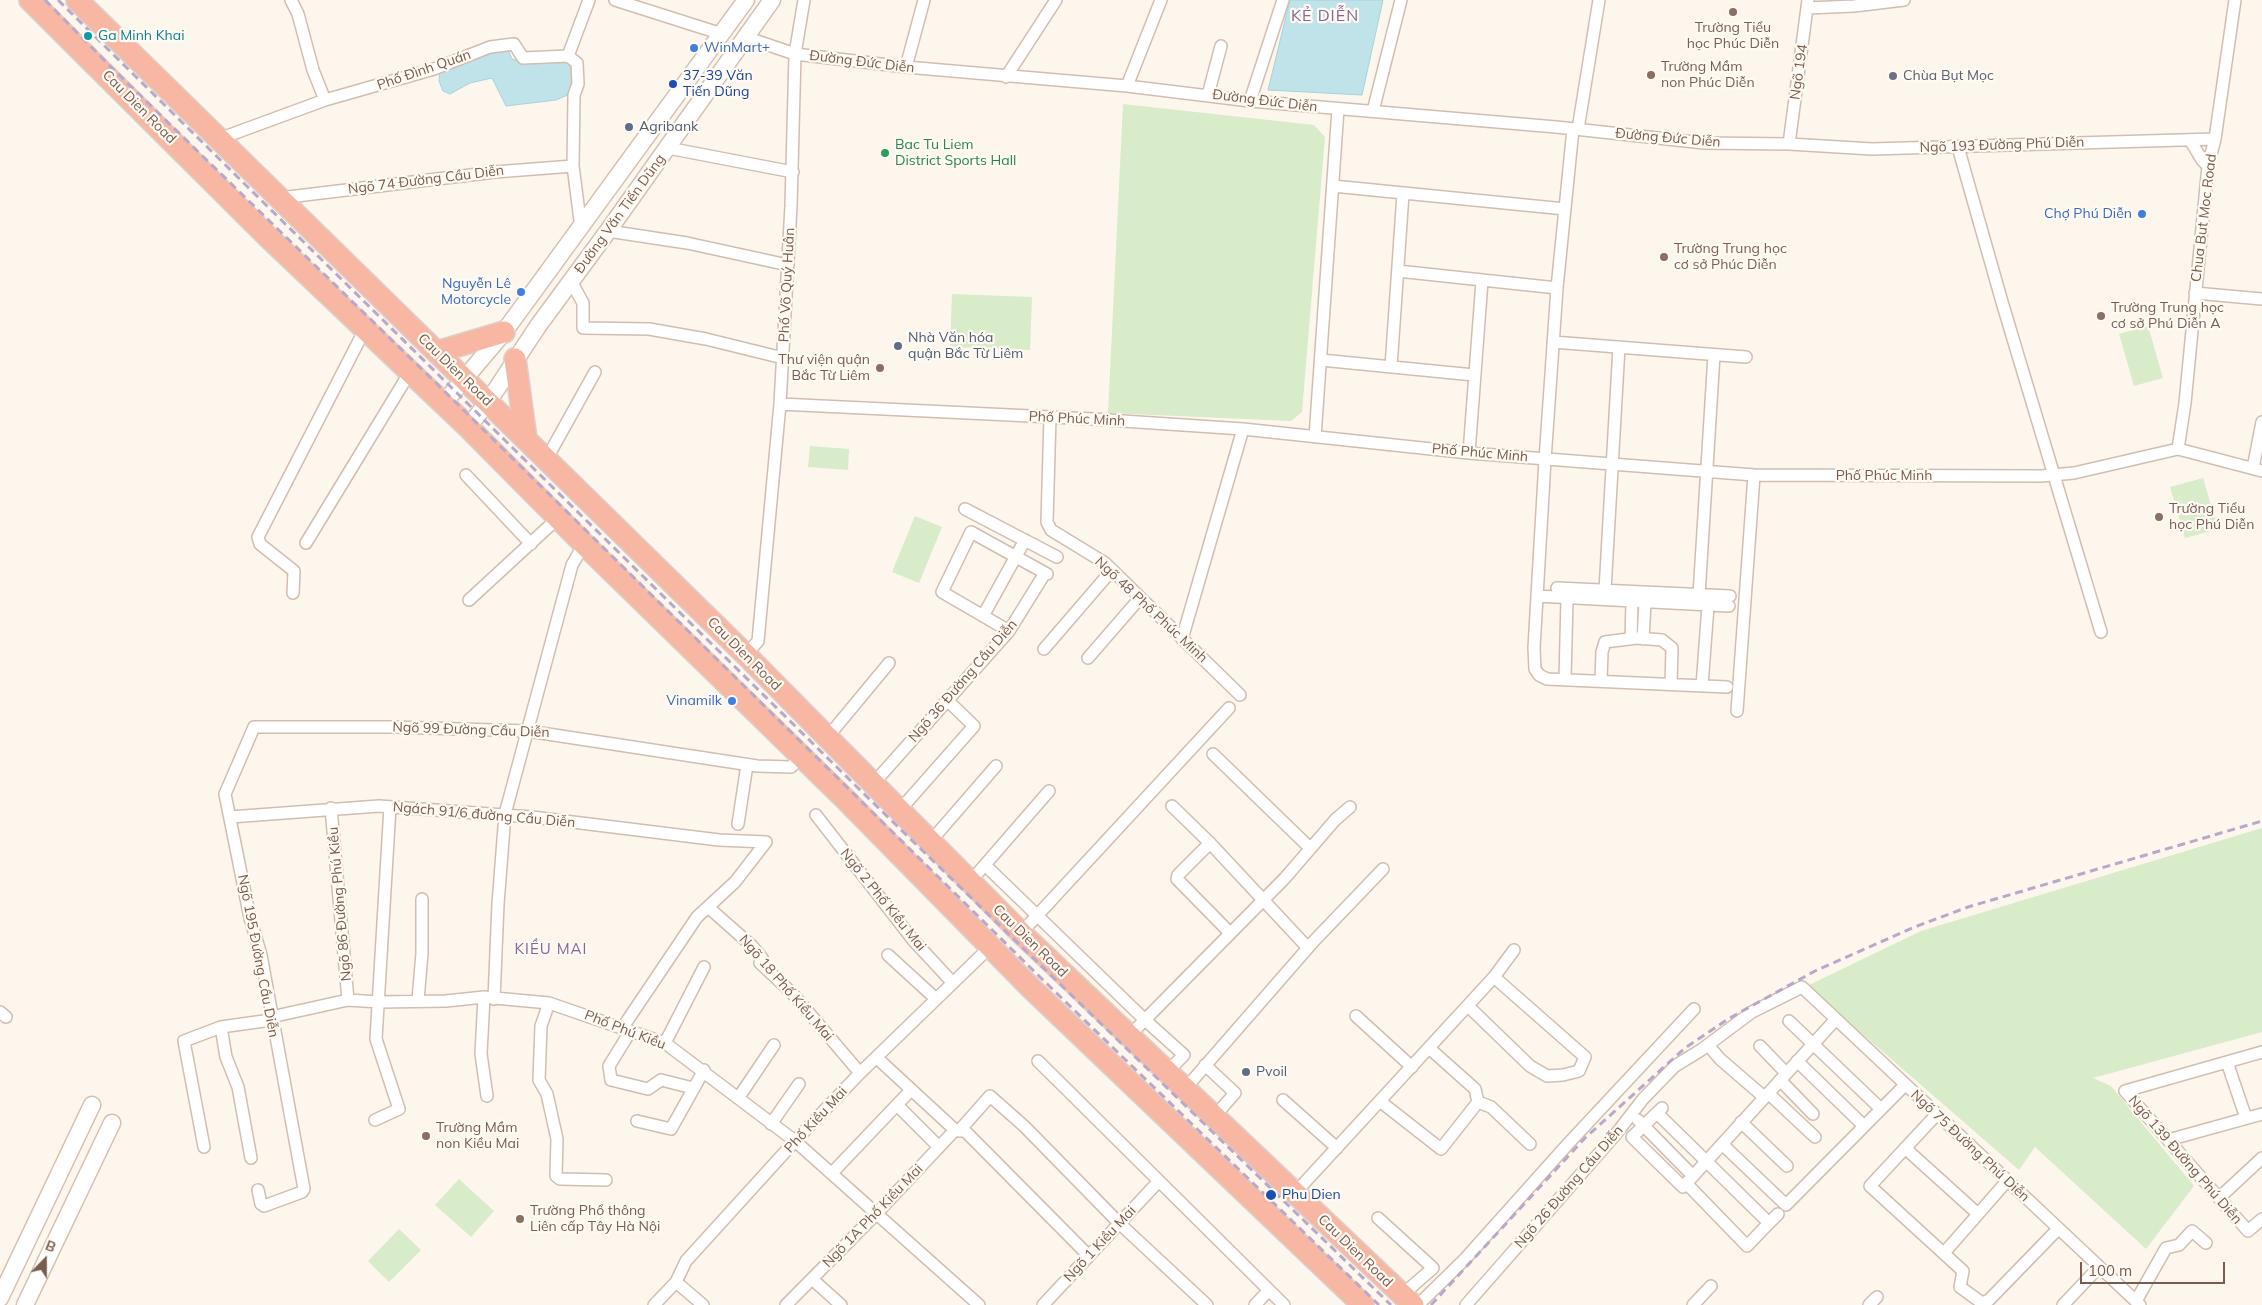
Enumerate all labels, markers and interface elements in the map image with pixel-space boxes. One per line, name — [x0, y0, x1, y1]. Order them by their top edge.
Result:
district label: KẺ DIỄN — [1290, 6, 1360, 26]
marker: Trường Tiểu học Phúc Diễn — [1727, 6, 1739, 18]
place label: Trường Tiểu học Phúc Diễn — [1687, 20, 1779, 52]
place label: Ga Minh Khai — [98, 28, 185, 44]
marker: Ga Minh Khai — [82, 30, 94, 42]
place label: WinMart+ — [704, 40, 770, 56]
marker: WinMart+ — [688, 42, 700, 54]
street label: Ngõ 194 — [1787, 43, 1811, 101]
street label: Phố Đình Quán — [375, 46, 473, 94]
street label: Đường Đức Diễn — [809, 47, 915, 77]
place label: Trường Mầm non Phúc Diễn — [1661, 59, 1755, 92]
street label: Cau Dien Road — [99, 67, 179, 147]
place label: 37-39 Văn Tiến Dũng — [683, 68, 753, 100]
place label: Chùa Bụt Mọc — [1903, 68, 1994, 84]
marker: Trường Mầm non Phúc Diễn — [1645, 69, 1657, 81]
marker: Chùa Bụt Mọc — [1887, 70, 1899, 82]
marker: 37-39 Văn Tiến Dũng — [667, 78, 679, 90]
street label: Đường Đức Diễn — [1212, 86, 1318, 116]
place label: Agribank — [639, 119, 698, 135]
marker: Agribank — [623, 121, 635, 133]
street label: Đường Đức Diễn — [1615, 125, 1721, 151]
street label: Ngõ 193 Đường Phú Diễn — [1919, 134, 2085, 156]
place label: Bac Tu Liem District Sports Hall — [895, 137, 1016, 170]
marker: Bac Tu Liem District Sports Hall — [879, 147, 891, 159]
street label: Đường Văn Tiến Dũng — [571, 151, 669, 277]
street label: Chua But Moc Road — [2188, 153, 2220, 283]
street label: Ngõ 74 Đường Cầu Diễn — [347, 162, 505, 198]
place label: Chợ Phú Diễn — [2044, 206, 2132, 222]
marker: Chợ Phú Diễn — [2136, 208, 2148, 220]
street label: Phố Võ Quý Huân — [776, 227, 798, 343]
place label: Trường Trung học cơ sở Phúc Diễn — [1674, 241, 1787, 274]
marker: Trường Trung học cơ sở Phúc Diễn — [1658, 251, 1670, 263]
place label: Nguyễn Lê Motorcycle — [441, 276, 511, 308]
marker: Nguyễn Lê Motorcycle — [515, 286, 527, 298]
place label: Trường Trung học cơ sở Phú Diễn A — [2111, 300, 2224, 332]
marker: Trường Trung học cơ sở Phú Diễn A — [2095, 310, 2107, 322]
street label: Cau Dien Road — [414, 330, 496, 410]
place label: Nhà Văn hóa quận Bắc Từ Liêm — [908, 330, 1023, 362]
marker: Nhà Văn hóa quận Bắc Từ Liêm — [892, 340, 904, 352]
place label: Thư viện quận Bắc Từ Liêm — [778, 352, 870, 384]
marker: Thư viện quận Bắc Từ Liêm — [874, 362, 886, 374]
street label: Phố Phúc Minh — [1028, 408, 1126, 430]
street label: Phố Phúc Minh — [1431, 440, 1529, 466]
street label: Phố Phúc Minh — [1836, 468, 1932, 484]
place label: Trường Tiểu học Phú Diễn — [2169, 501, 2254, 534]
marker: Trường Tiểu học Phú Diễn — [2153, 511, 2165, 523]
street label: Ngõ 48 Phố Phúc Minh — [1091, 553, 1211, 667]
street label: Cau Dien Road — [704, 614, 784, 694]
street label: Ngõ 36 Đường Cầu Diễn — [905, 616, 1021, 746]
place label: Vinamilk — [666, 693, 722, 709]
marker: Vinamilk — [726, 695, 738, 707]
street label: Ngõ 99 Đường Cầu Diễn — [392, 719, 550, 741]
street label: Ngách 91/6 đường Cầu Diễn — [392, 799, 576, 831]
street label: Ngõ 86 Đường Phú Kiều — [325, 826, 355, 982]
street label: Ngõ 2 Phố Kiều Mai — [837, 845, 929, 955]
street label: Ngõ 195 Đường Cầu Diễn — [234, 873, 282, 1039]
street label: Cau Dien Road — [989, 901, 1071, 981]
street label: Ngõ 18 Phố Kiều Mai — [735, 931, 837, 1045]
district label: KIỀU MAI — [514, 940, 588, 958]
street label: Phố Phú Kiều — [582, 1007, 668, 1053]
place label: Pvoil — [1256, 1064, 1287, 1080]
marker: Pvoil — [1240, 1066, 1252, 1078]
street label: Phố Kiều Mai — [781, 1083, 851, 1157]
street label: Ngõ 75 Đường Phú Diễn — [1907, 1086, 2033, 1206]
street label: Ngõ 139 Đường Phú Diễn — [2125, 1092, 2245, 1228]
place label: Trường Mầm non Kiều Mai — [436, 1120, 519, 1152]
street label: Ngõ 26 Đường Cầu Diễn — [1511, 1122, 1627, 1252]
marker: Trường Mầm non Kiều Mai — [420, 1130, 432, 1142]
street label: Ngõ 1A Phố Kiều Mai — [819, 1161, 927, 1271]
place label: Phu Dien — [1282, 1187, 1341, 1203]
marker: Phu Dien — [1264, 1188, 1278, 1202]
street label: Ngõ 1 Kiều Mai — [1060, 1202, 1140, 1286]
place label: Trường Phổ thông Liên cấp Tây Hà Nội — [530, 1203, 660, 1236]
street label: Cau Dien Road — [1314, 1211, 1396, 1291]
marker: Trường Phổ thông Liên cấp Tây Hà Nội — [514, 1213, 526, 1225]
north arrow — [20, 1235, 70, 1285]
text: B — [43, 1236, 58, 1256]
scale bar — [2082, 1252, 2227, 1284]
text: 100 m — [2088, 1261, 2132, 1280]

